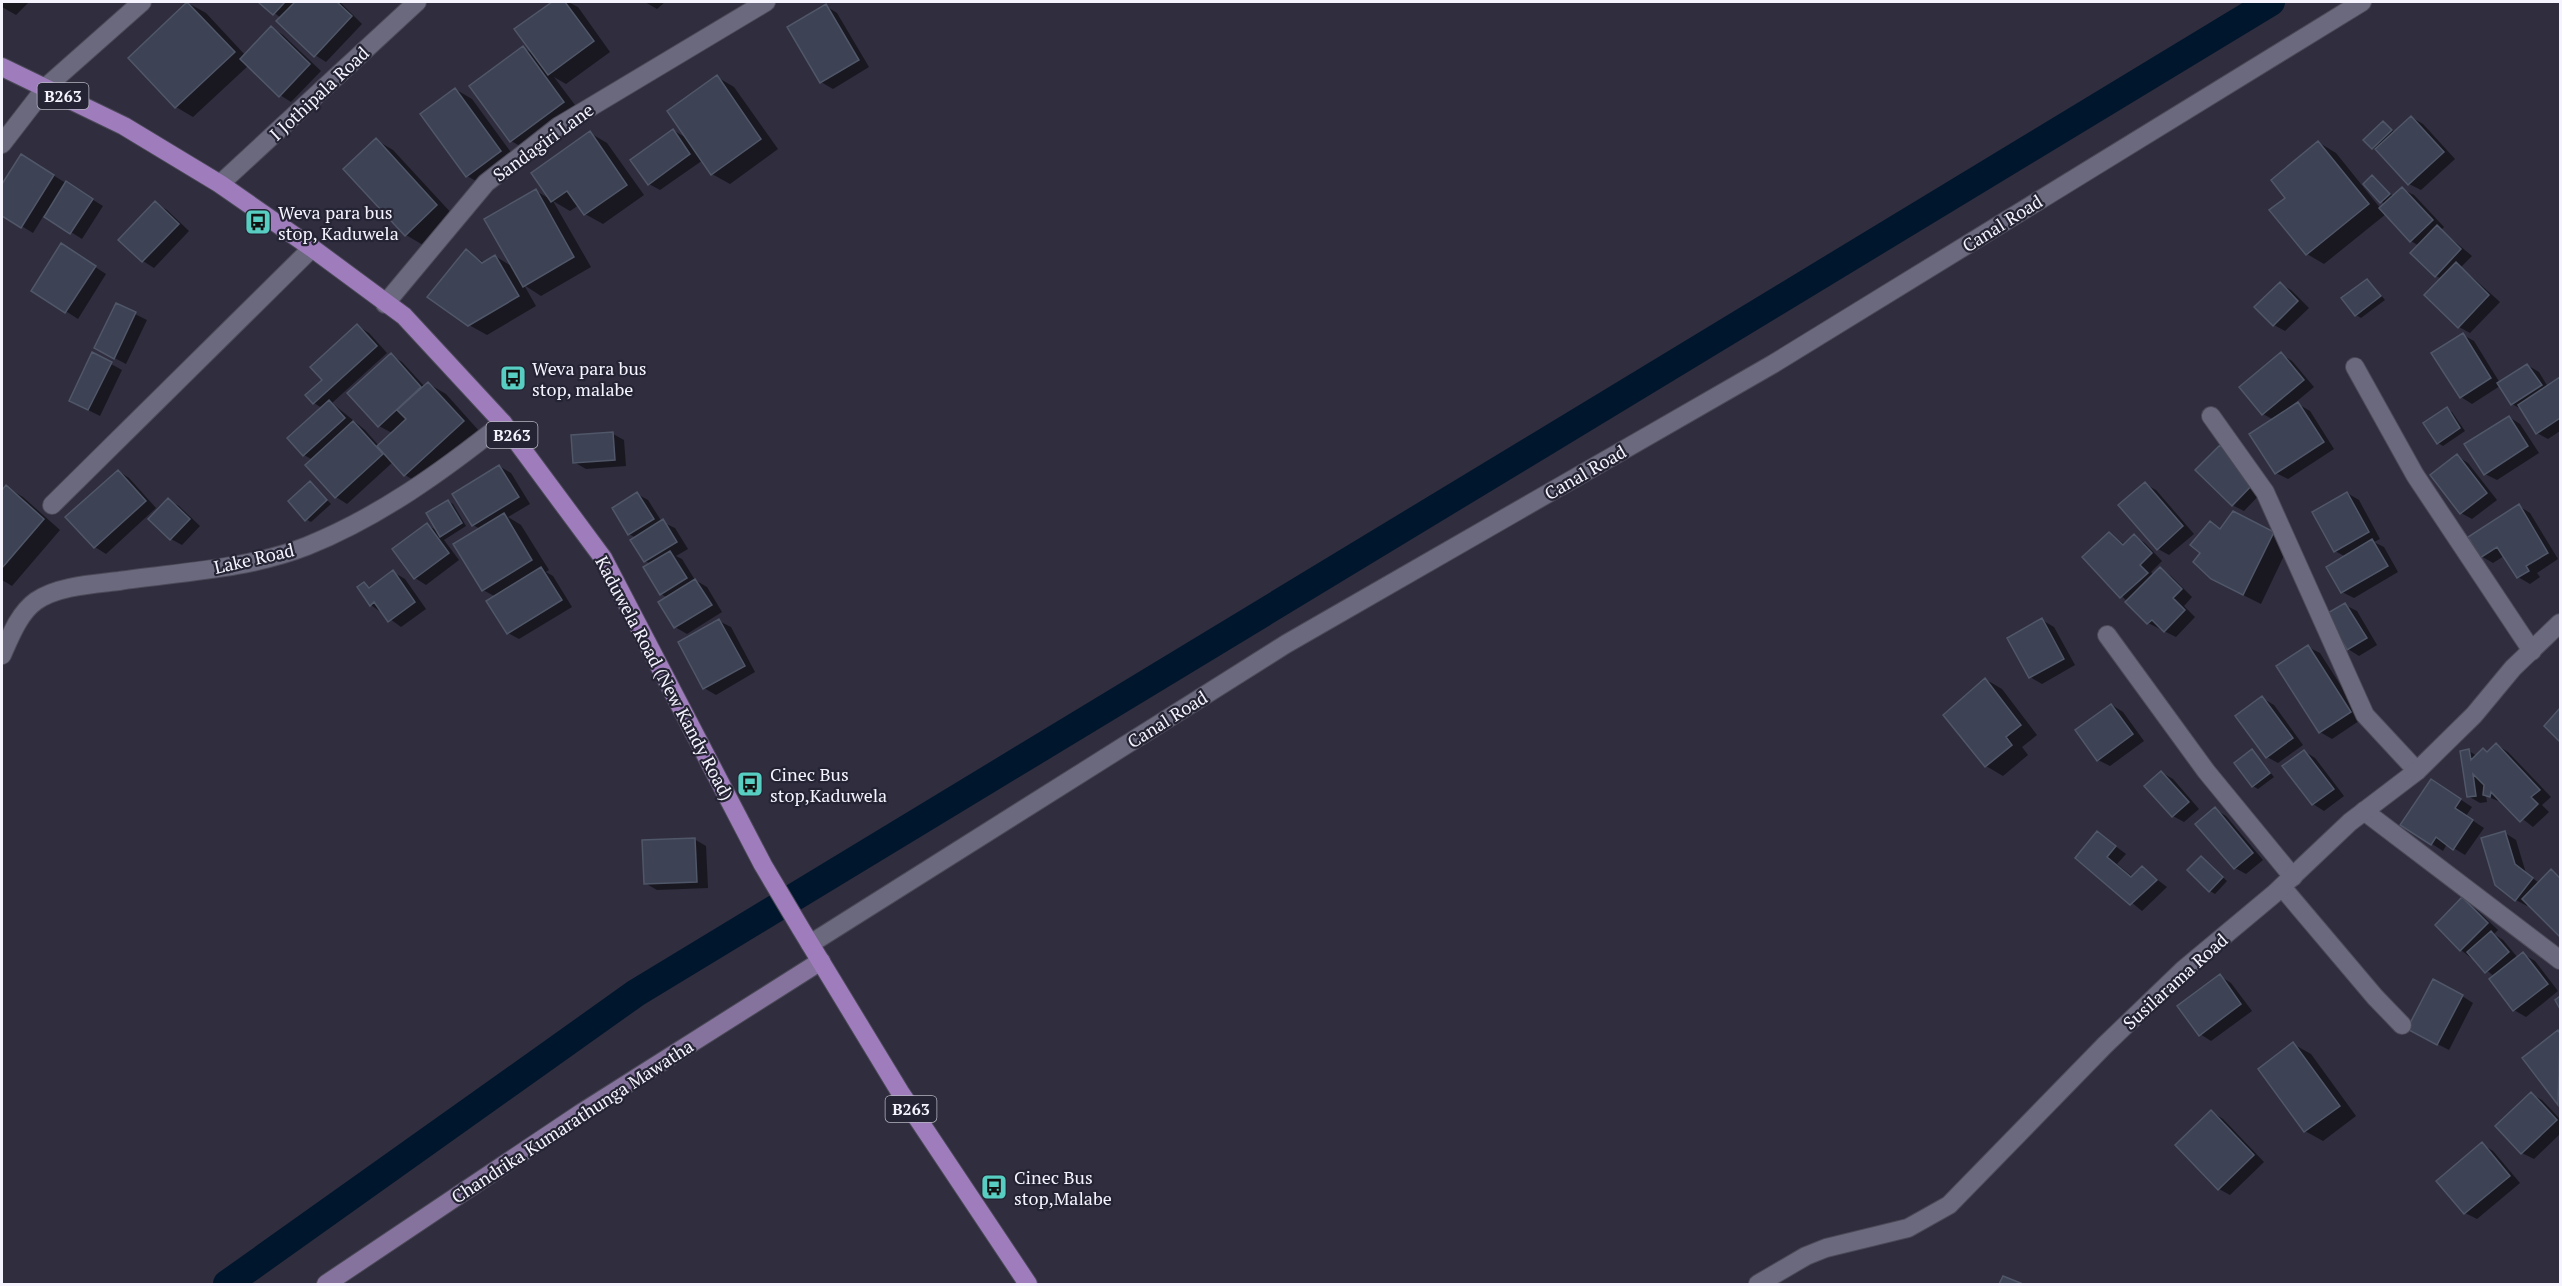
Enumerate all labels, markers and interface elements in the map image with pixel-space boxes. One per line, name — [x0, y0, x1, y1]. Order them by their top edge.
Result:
street label: I Jothipala Road — [264, 41, 374, 145]
road number: B263 — [38, 83, 88, 109]
street label: Sandagiri Lane — [488, 97, 598, 187]
street label: Canal Road — [1957, 189, 2047, 257]
place label: Weva para bus stop, Kaduwela — [278, 200, 399, 245]
bus stop icon: Weva para bus stop, Kaduwela — [243, 207, 273, 237]
place label: Weva para bus stop, malabe — [532, 356, 647, 401]
bus stop icon: Weva para bus stop, malabe — [498, 363, 528, 393]
road number: B263 — [486, 422, 538, 448]
street label: Canal Road — [1540, 439, 1630, 505]
street label: Lake Road — [212, 537, 296, 579]
street label: Kaduwela Road (New Kandy Road) — [590, 552, 740, 804]
street label: Canal Road — [1122, 685, 1212, 753]
place label: Cinec Bus stop,Kaduwela — [770, 762, 887, 807]
bus stop icon: Cinec Bus stop,Kaduwela — [735, 769, 765, 799]
street label: Susilarama Road — [2118, 928, 2232, 1034]
street label: Chandrika Kumarathunga Mawatha — [446, 1034, 698, 1208]
road number: B263 — [886, 1096, 936, 1122]
place label: Cinec Bus stop,Malabe — [1014, 1165, 1112, 1210]
bus stop icon: Cinec Bus stop,Malabe — [979, 1172, 1009, 1202]

